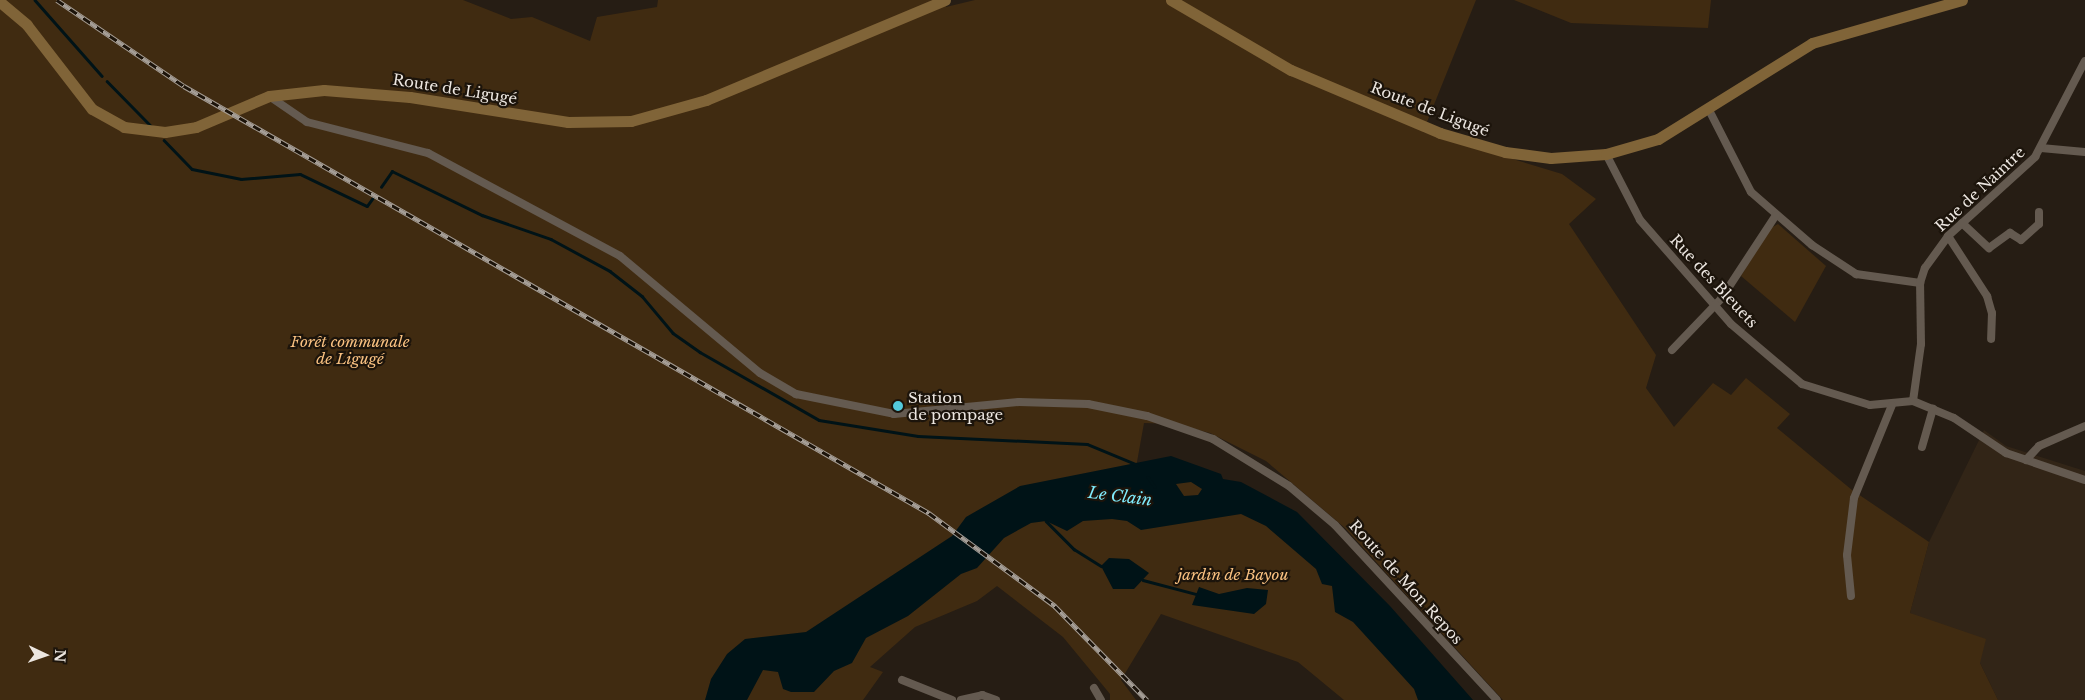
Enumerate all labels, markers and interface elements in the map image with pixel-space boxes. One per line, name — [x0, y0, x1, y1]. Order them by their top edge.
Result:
street label: Route de Ligugé — [392, 70, 518, 108]
street label: Route de Ligugé — [1368, 78, 1492, 140]
street label: Rue de Naintre — [1932, 143, 2028, 235]
street label: Rue des Bleuets — [1666, 231, 1762, 331]
park label: Forêt communale de Ligugé — [290, 332, 410, 367]
place label: Station de pompage — [908, 388, 1003, 423]
marker: Station de pompage — [892, 400, 904, 412]
water label: Le Clain — [1087, 483, 1153, 509]
street label: Route de Mon Repos — [1346, 516, 1466, 648]
park label: jardin de Bayou — [1177, 566, 1289, 584]
north arrow — [20, 630, 70, 680]
text: N — [51, 649, 69, 663]

